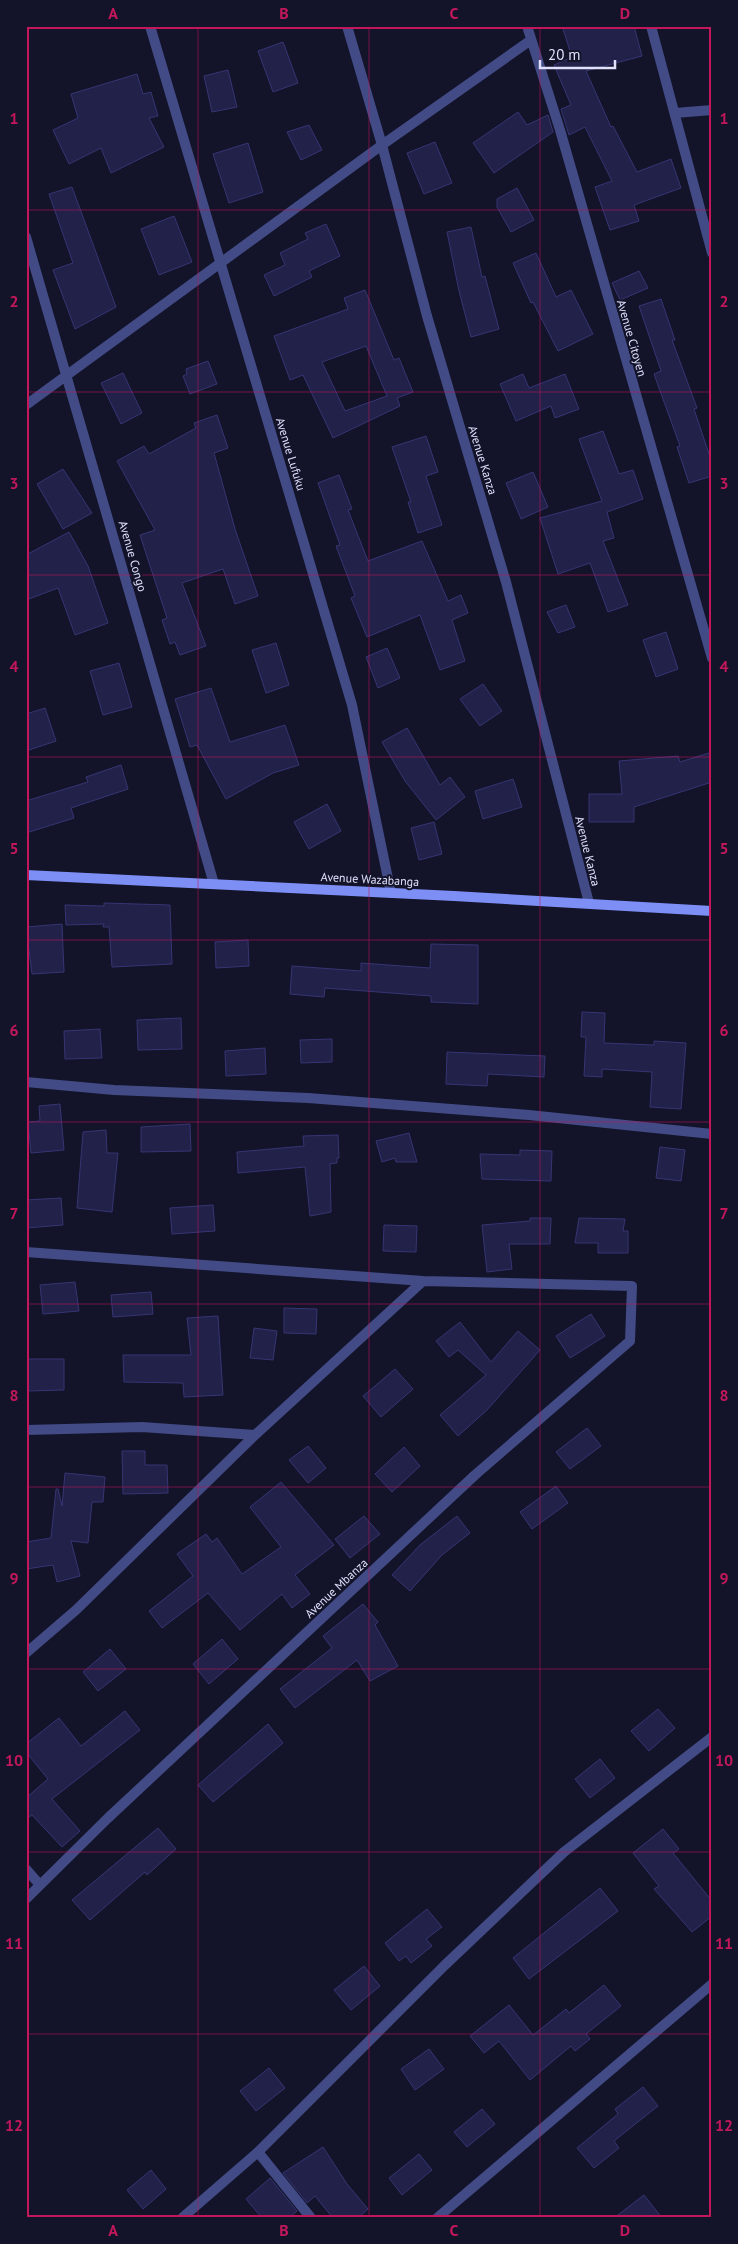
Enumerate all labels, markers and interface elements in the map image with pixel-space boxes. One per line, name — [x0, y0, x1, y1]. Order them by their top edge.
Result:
text: A — [108, 3, 118, 23]
text: B — [279, 3, 289, 23]
text: C — [450, 3, 459, 23]
text: D — [620, 3, 630, 23]
scale bar — [540, 38, 616, 70]
text: 20 m — [548, 45, 581, 64]
text: 1 — [9, 108, 19, 128]
text: 1 — [719, 108, 729, 128]
text: 2 — [9, 291, 19, 311]
text: 2 — [719, 291, 729, 311]
street label: Avenue Citoyen — [614, 298, 650, 378]
street label: Avenue Lufuku — [273, 416, 309, 492]
street label: Avenue Kanza — [465, 424, 501, 496]
text: 3 — [9, 473, 19, 493]
text: 3 — [719, 473, 729, 493]
street label: Avenue Congo — [116, 519, 150, 593]
text: 4 — [9, 656, 19, 676]
text: 4 — [719, 656, 729, 676]
street label: Avenue Kanza — [572, 814, 604, 888]
text: 5 — [9, 838, 19, 858]
text: 5 — [719, 838, 729, 858]
street label: Avenue Wazabanga — [320, 869, 420, 889]
text: 6 — [9, 1020, 19, 1040]
text: 6 — [719, 1020, 729, 1040]
text: 7 — [9, 1203, 19, 1223]
text: 7 — [719, 1203, 729, 1223]
text: 8 — [9, 1385, 19, 1405]
text: 8 — [719, 1385, 729, 1405]
street label: Avenue Mbanza — [301, 1555, 371, 1621]
text: 9 — [9, 1568, 19, 1588]
text: 9 — [719, 1568, 729, 1588]
text: 10 — [5, 1750, 23, 1770]
text: 10 — [715, 1750, 733, 1770]
text: 11 — [5, 1933, 23, 1953]
text: 11 — [715, 1933, 733, 1953]
text: 12 — [5, 2115, 23, 2135]
text: 12 — [715, 2115, 733, 2135]
text: A — [108, 2220, 118, 2240]
text: B — [279, 2220, 289, 2240]
text: C — [450, 2220, 459, 2240]
text: D — [620, 2220, 630, 2240]

